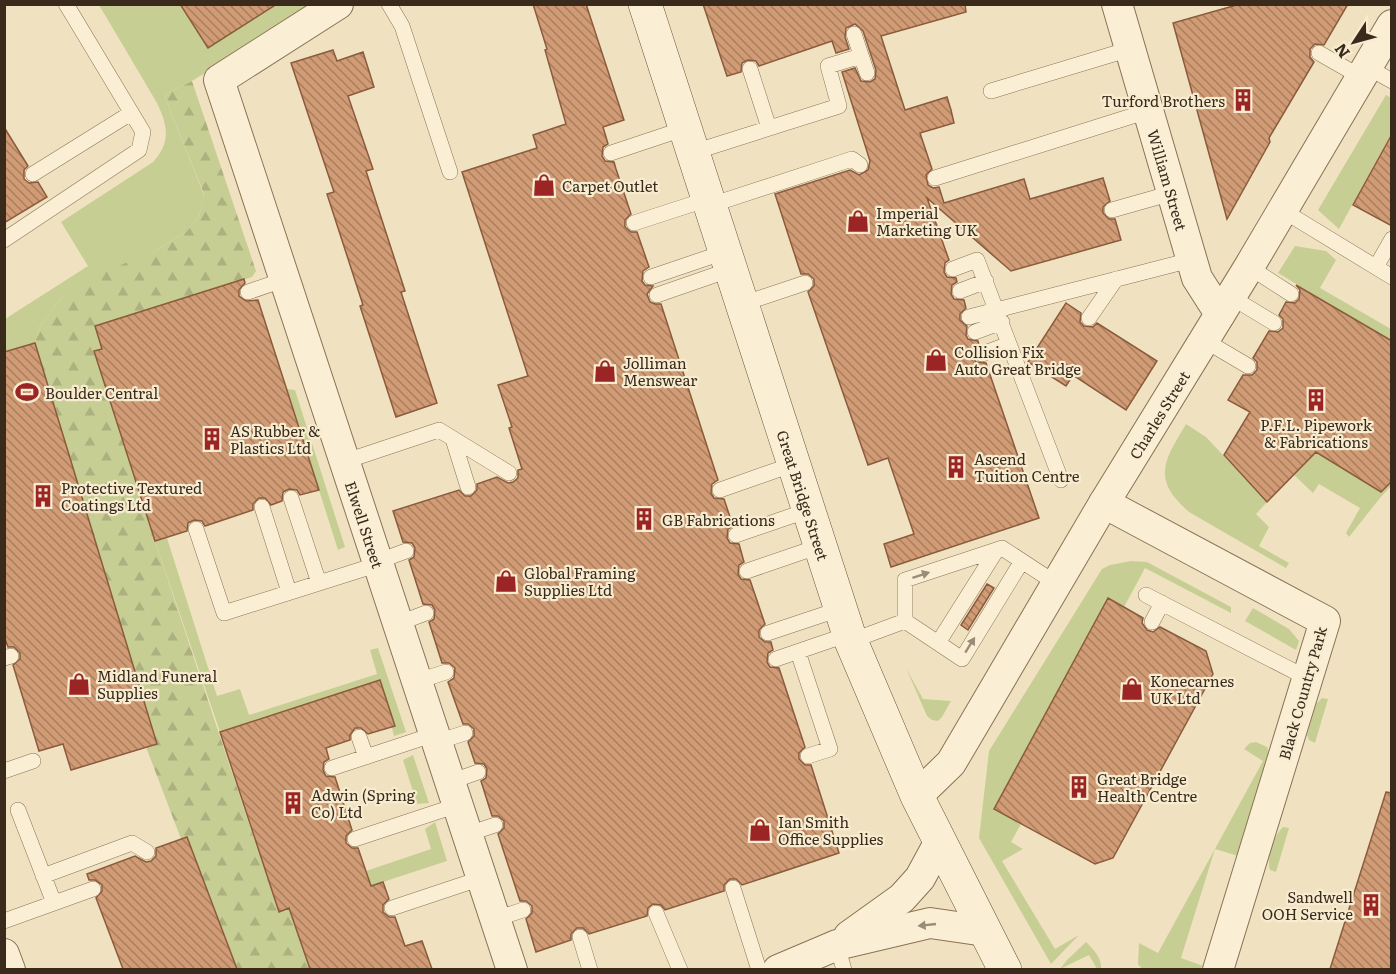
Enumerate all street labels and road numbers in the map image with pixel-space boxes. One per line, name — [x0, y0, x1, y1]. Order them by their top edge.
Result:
street label: William Street — [1143, 126, 1194, 233]
street label: Charles Street — [1122, 366, 1194, 463]
street label: Great Bridge Street — [772, 427, 836, 563]
street label: Elwell Street — [340, 478, 390, 571]
street label: Black Country Park — [1272, 623, 1332, 763]

